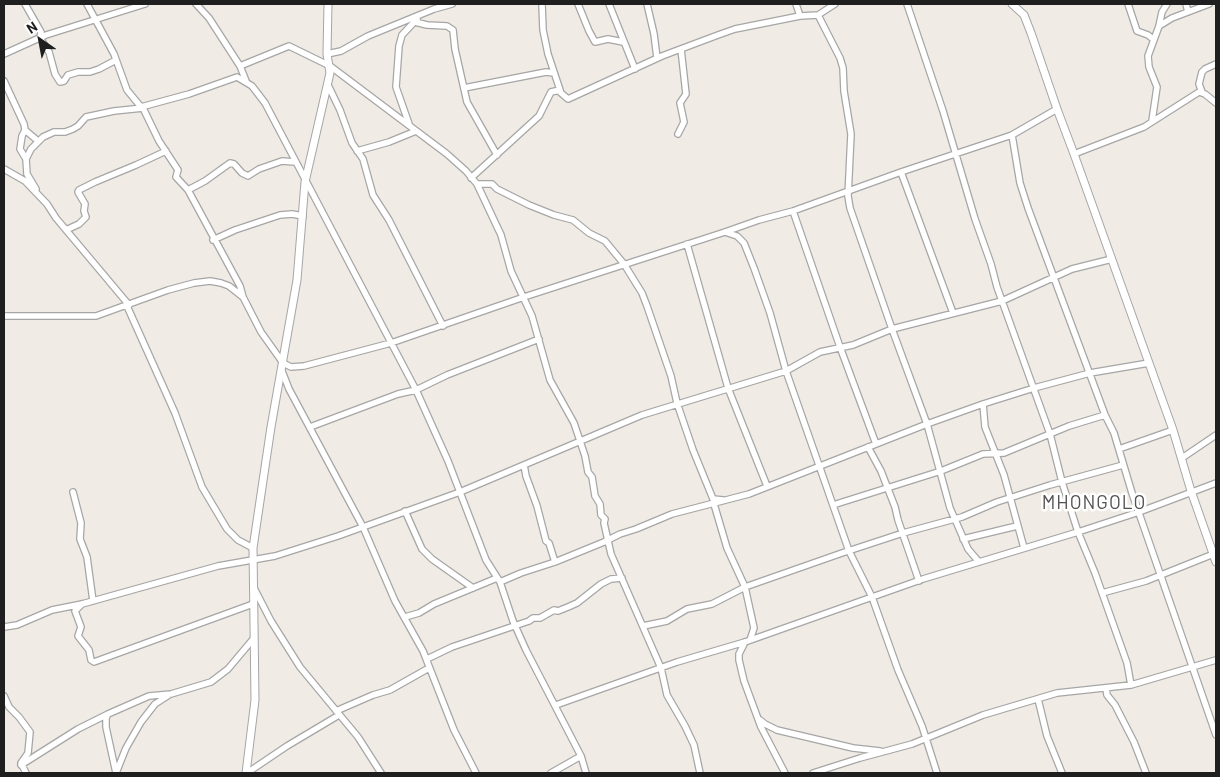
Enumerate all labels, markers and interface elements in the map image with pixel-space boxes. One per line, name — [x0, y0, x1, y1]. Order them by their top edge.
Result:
north arrow — [15, 15, 65, 65]
text: N — [23, 17, 40, 37]
district label: MHONGOLO — [1041, 492, 1147, 514]

